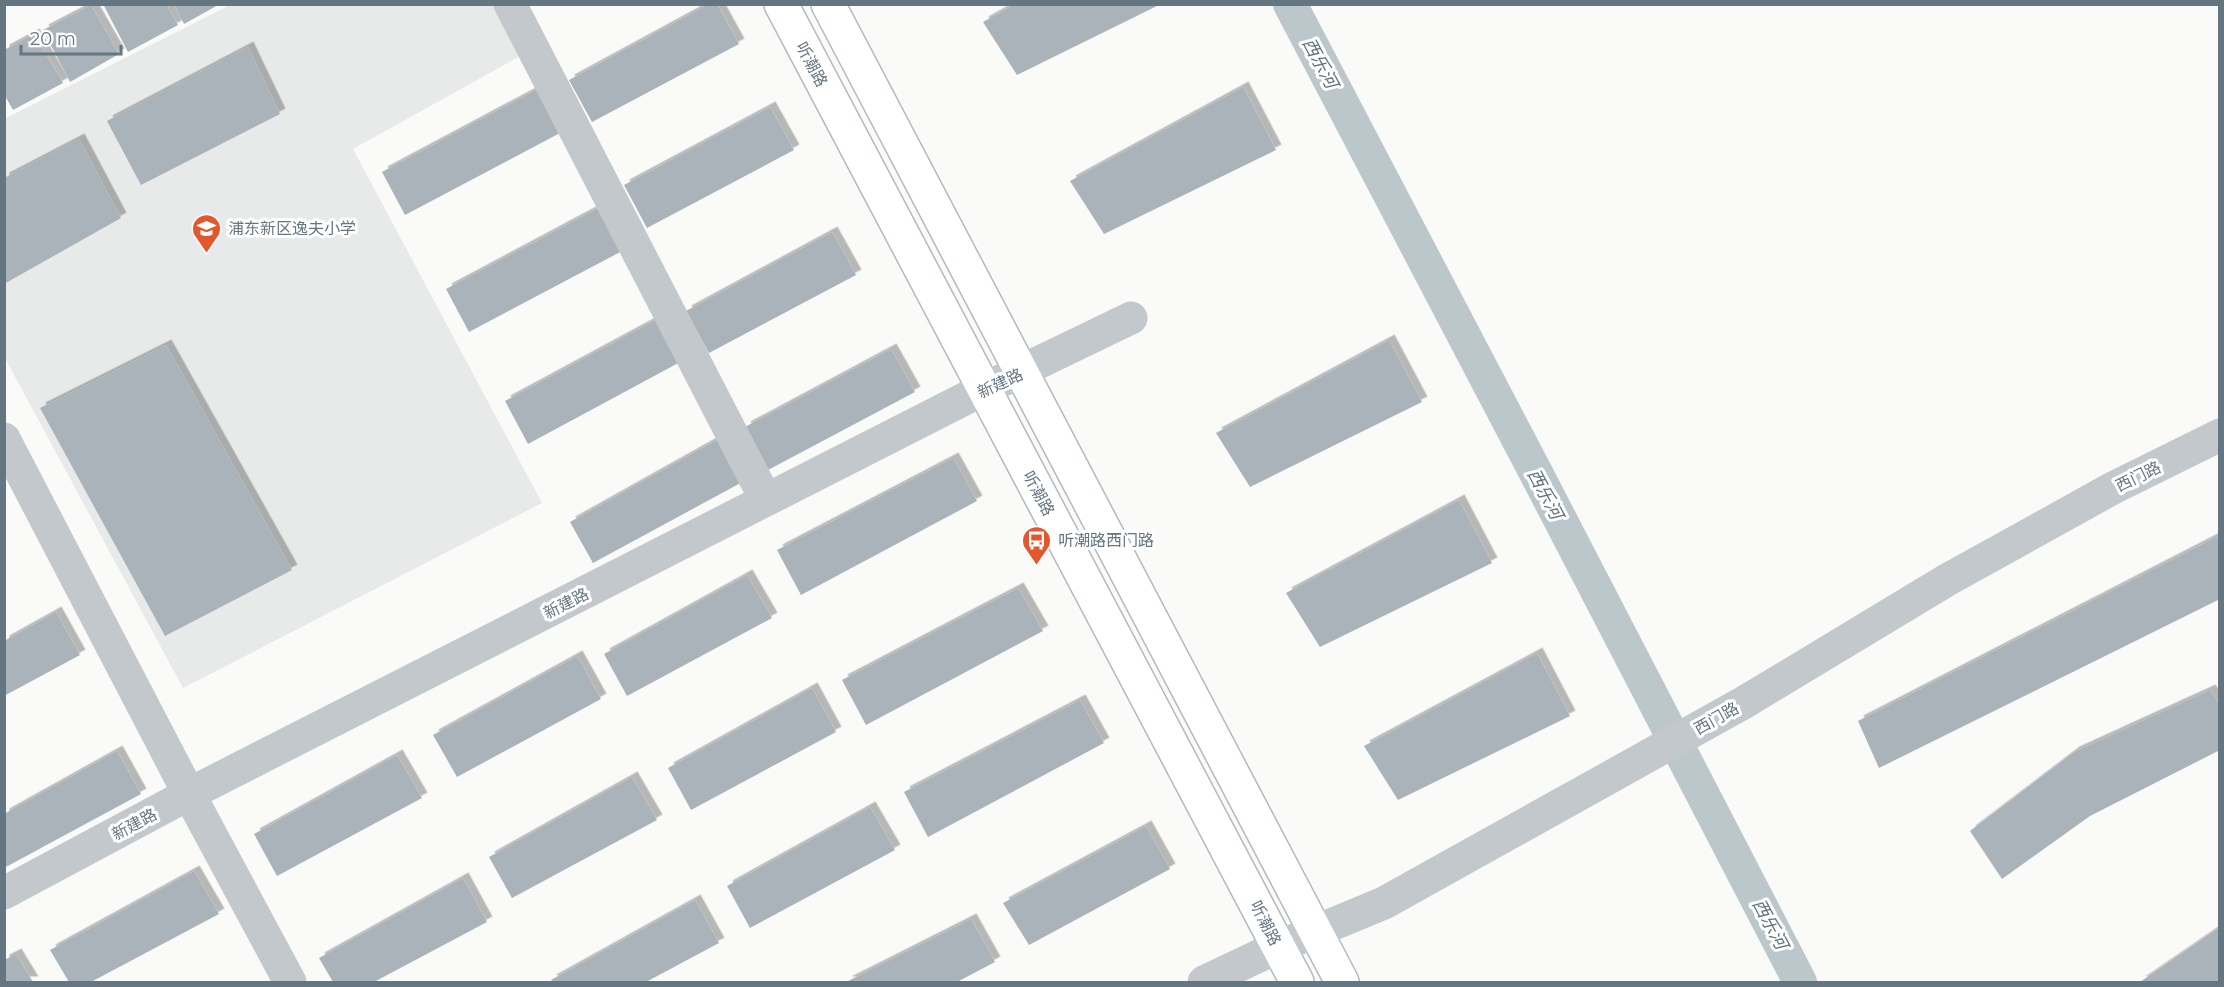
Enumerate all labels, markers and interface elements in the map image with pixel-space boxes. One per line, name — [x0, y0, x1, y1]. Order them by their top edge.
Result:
scale bar — [21, 18, 122, 56]
text: 20 m — [30, 28, 76, 50]
water label: 西乐河 — [1298, 34, 1344, 95]
street label: 听潮路 — [792, 39, 831, 90]
school or university icon: 浦东新区逸夫小学 — [191, 212, 223, 254]
place label: 浦东新区逸夫小学 — [228, 219, 356, 238]
street label: 新建路 — [974, 365, 1026, 402]
street label: 西门路 — [2112, 457, 2164, 496]
water label: 西乐河 — [1523, 465, 1569, 526]
street label: 听潮路 — [1019, 468, 1058, 519]
bus stop icon: 听潮路西门路 — [1021, 524, 1053, 566]
place label: 听潮路西门路 — [1058, 531, 1154, 550]
street label: 新建路 — [541, 584, 592, 623]
street label: 西门路 — [1691, 698, 1742, 738]
street label: 新建路 — [109, 805, 160, 844]
water label: 西乐河 — [1748, 895, 1794, 956]
street label: 听潮路 — [1246, 898, 1285, 949]

